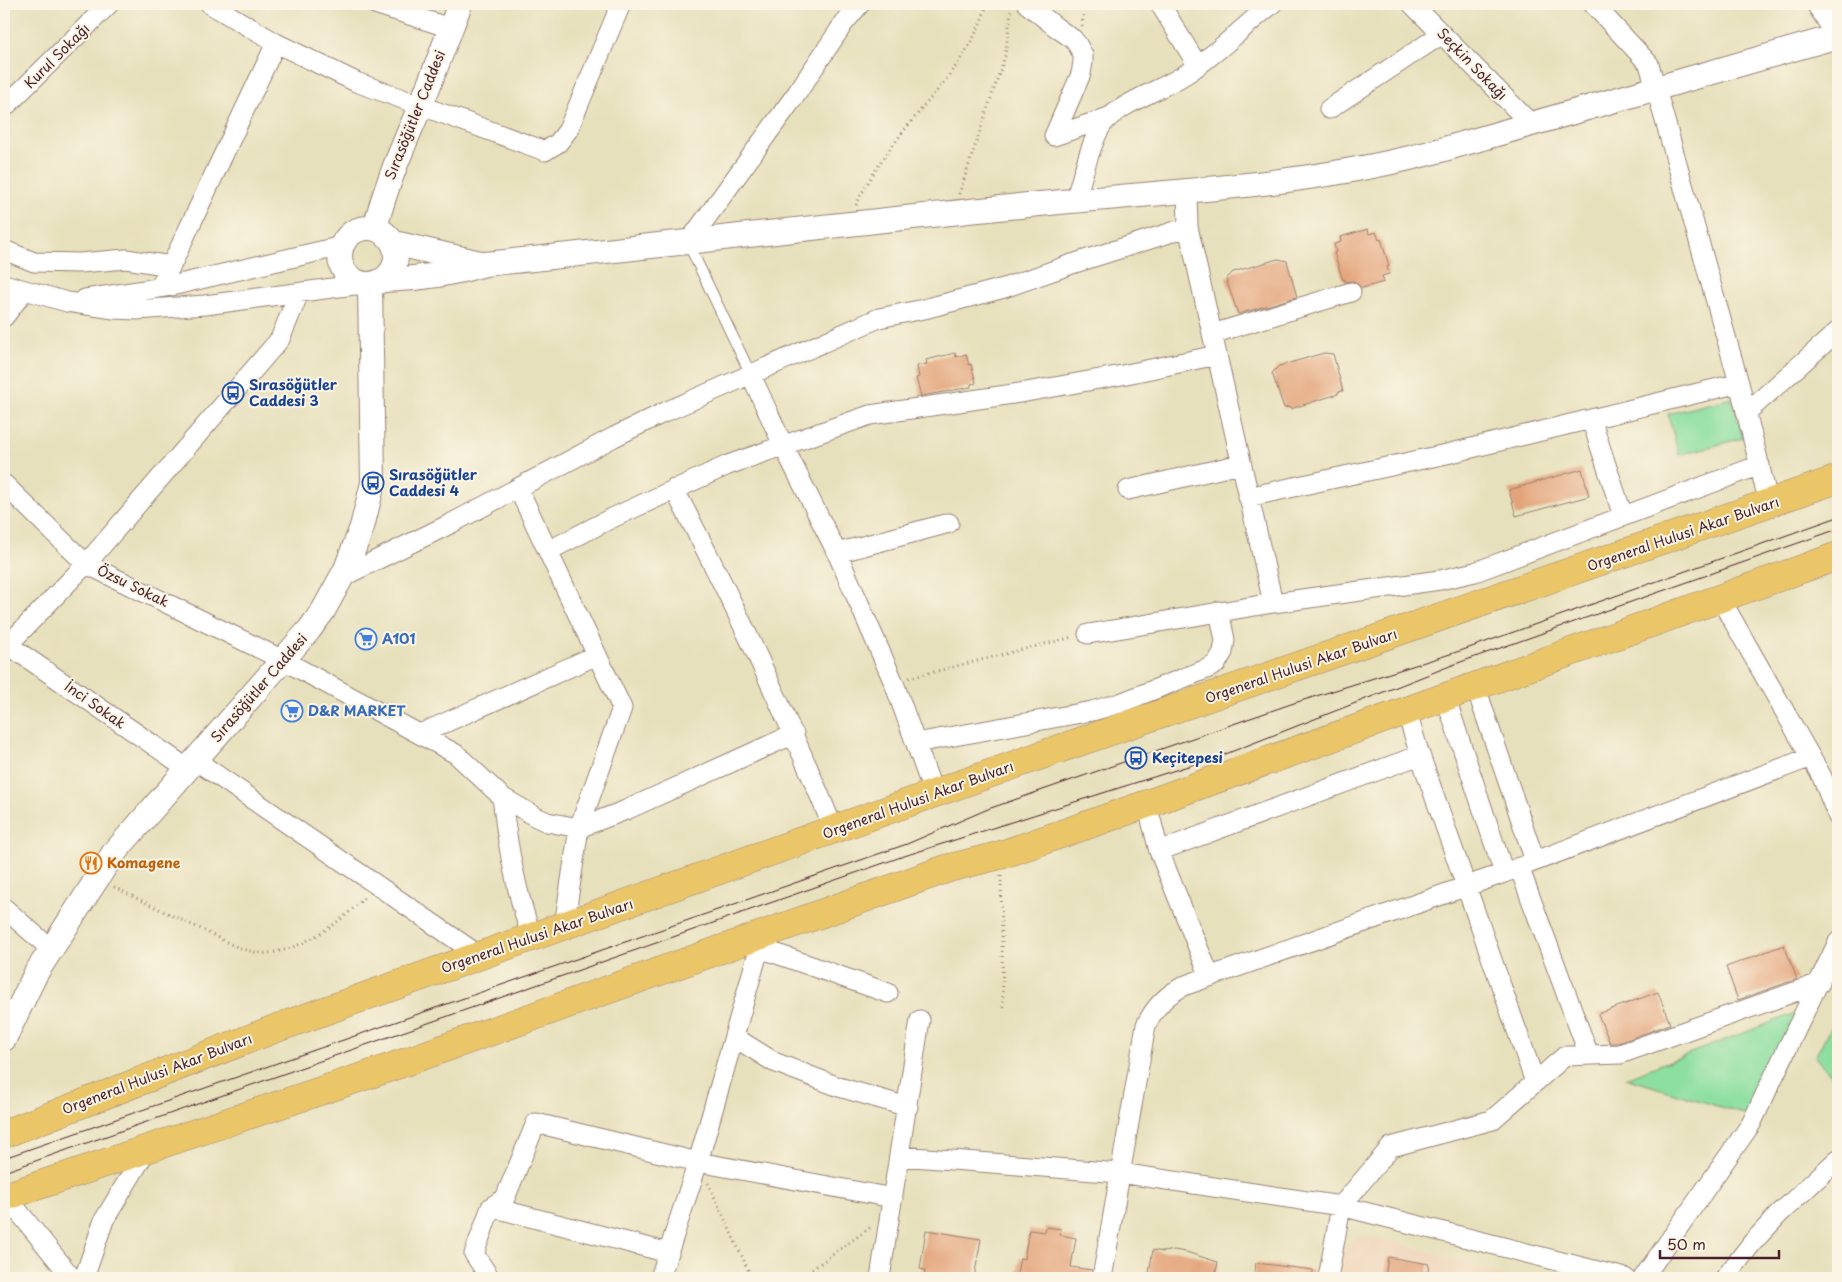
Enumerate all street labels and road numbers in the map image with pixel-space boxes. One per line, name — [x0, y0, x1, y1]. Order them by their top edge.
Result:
street label: Kurul Sokağı — [19, 18, 94, 93]
street label: Seçkin Sokağı — [1432, 23, 1512, 105]
street label: Sırasöğütler Caddesi — [379, 47, 450, 183]
street label: Orgeneral Hulusi Akar Bulvarı — [1584, 491, 1782, 576]
street label: Özsu Sokak — [94, 559, 173, 612]
street label: Orgeneral Hulusi Akar Bulvarı — [1202, 623, 1400, 708]
street label: Sırasöğütler Caddesi — [205, 629, 312, 747]
street label: İnci Sokak — [60, 676, 130, 733]
street label: Orgeneral Hulusi Akar Bulvarı — [819, 755, 1016, 844]
street label: Orgeneral Hulusi Akar Bulvarı — [438, 893, 636, 978]
street label: Orgeneral Hulusi Akar Bulvarı — [59, 1028, 255, 1120]

